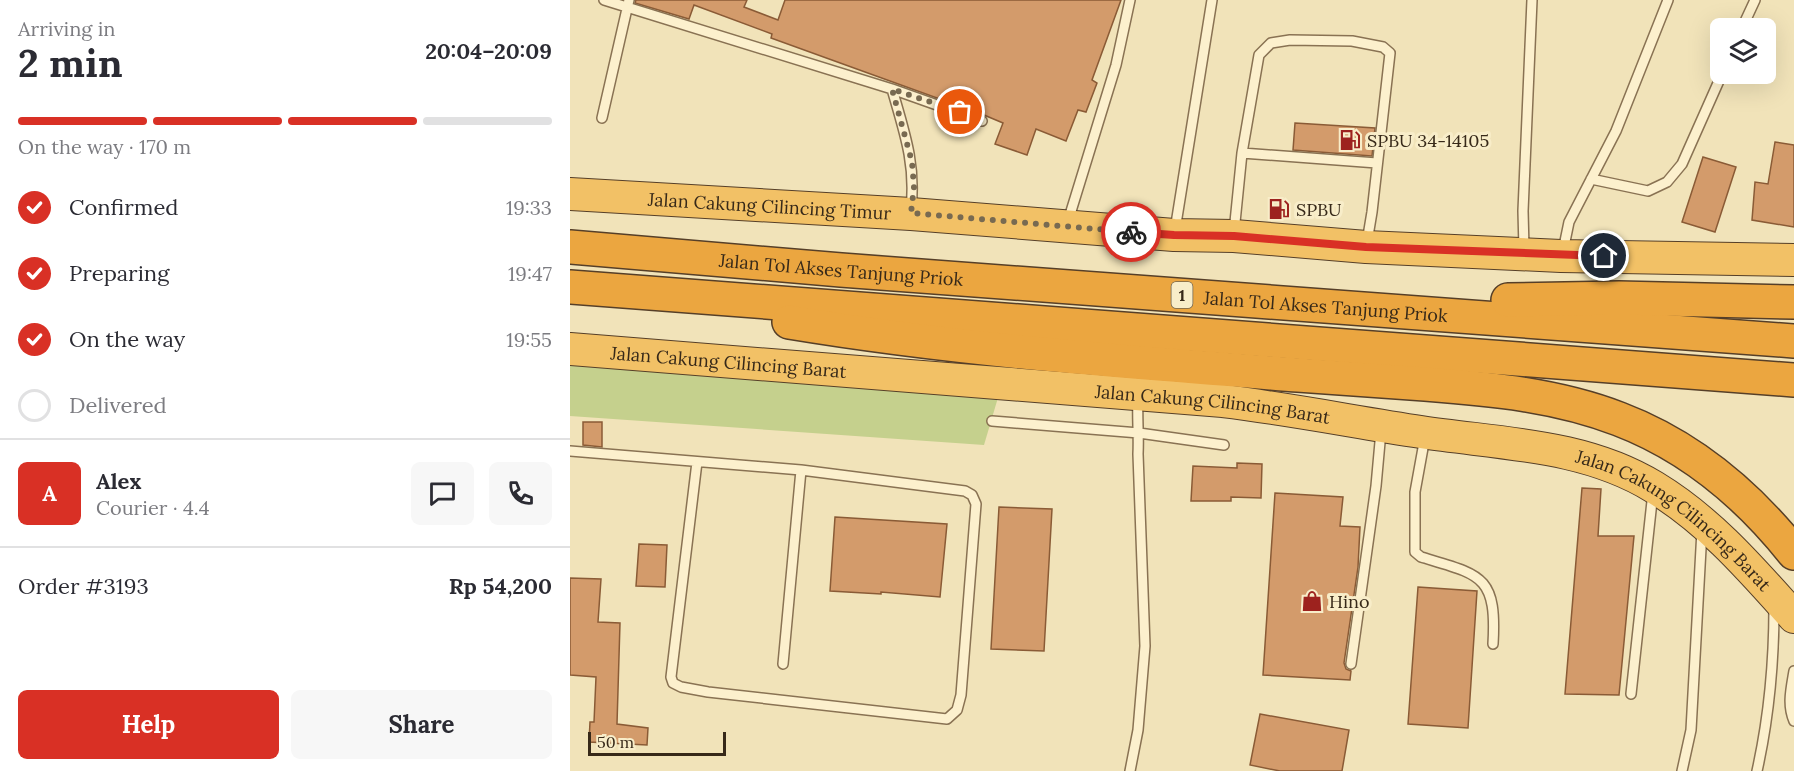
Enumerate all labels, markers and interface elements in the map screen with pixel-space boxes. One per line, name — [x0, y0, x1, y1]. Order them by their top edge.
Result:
text: Arriving in — [18, 16, 115, 41]
map controls — [1710, 18, 1776, 84]
button: layers — [1710, 18, 1776, 84]
text: 20:04–20:09 — [425, 37, 552, 65]
text: 2 min — [18, 38, 123, 88]
pin — [934, 86, 985, 137]
icon: bag — [943, 95, 976, 128]
fuel station icon: SPBU 34-14105 — [1338, 128, 1362, 152]
place label: SPBU 34-14105 — [1367, 129, 1489, 152]
text: On the way · 170 m — [18, 134, 191, 159]
street label: Jalan Cakung Cilincing Timur — [646, 187, 892, 224]
icon: check — [18, 191, 51, 224]
text: Confirmed — [69, 193, 178, 221]
text: 19:33 — [506, 195, 552, 220]
fuel station icon: SPBU — [1267, 197, 1291, 221]
place label: SPBU — [1296, 198, 1342, 221]
courier — [1101, 202, 1161, 262]
icon: bike — [1115, 216, 1148, 249]
pin — [1578, 230, 1629, 281]
icon: home — [1587, 239, 1620, 272]
street label: Jalan Tol Akses Tanjung Priok — [717, 248, 964, 291]
icon: check — [18, 257, 51, 290]
text: Preparing — [69, 259, 169, 287]
text: 19:47 — [508, 261, 552, 286]
road number: 1 — [1172, 282, 1192, 308]
street label: Jalan Tol Akses Tanjung Priok — [1202, 285, 1449, 327]
icon: check — [18, 323, 51, 356]
text: On the way — [69, 325, 185, 353]
text: 19:55 — [506, 327, 552, 352]
street label: Jalan Cakung Cilincing Barat — [609, 341, 847, 382]
street label: Jalan Cakung Cilincing Barat — [1093, 379, 1332, 428]
text: Delivered — [69, 391, 167, 419]
street label: Jalan Cakung Cilincing Barat — [1572, 444, 1776, 595]
button: chat — [411, 462, 474, 525]
button: phone — [489, 462, 552, 525]
text: Alex — [96, 467, 141, 495]
text: A — [42, 479, 57, 507]
text: Courier · 4.4 — [96, 495, 210, 520]
text: Order #3193 — [18, 572, 149, 600]
text: Rp 54,200 — [449, 572, 552, 600]
shop icon: Hino — [1300, 589, 1324, 613]
place label: Hino — [1329, 590, 1369, 613]
button: Help — [18, 690, 279, 759]
button: Share — [291, 690, 552, 759]
scale bar — [588, 729, 726, 756]
text: 50 m — [597, 732, 634, 752]

